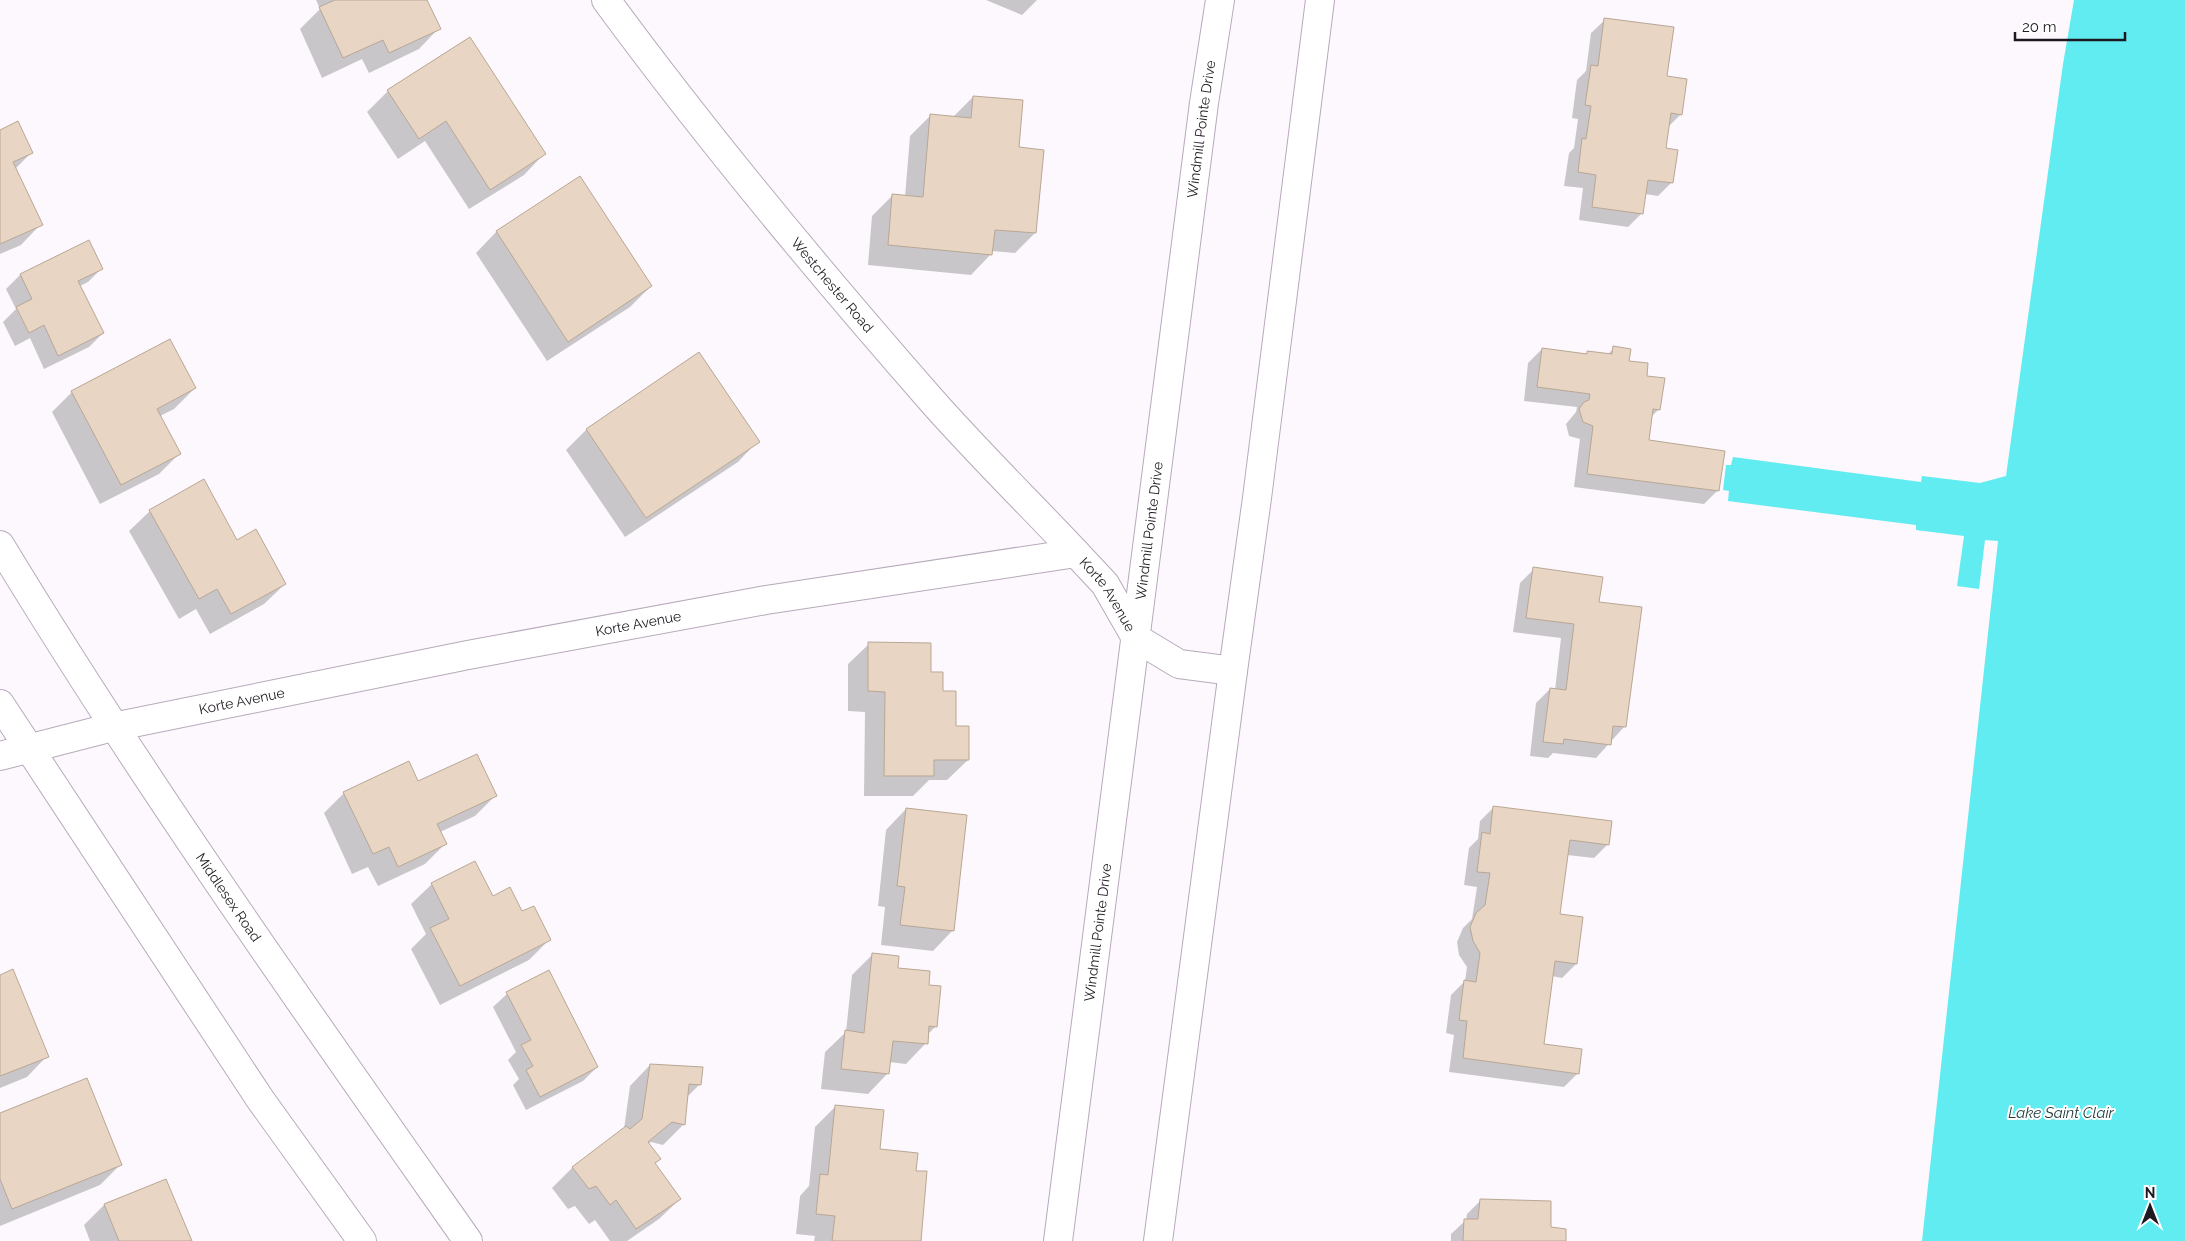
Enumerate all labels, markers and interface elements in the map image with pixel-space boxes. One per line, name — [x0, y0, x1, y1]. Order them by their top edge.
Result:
scale bar — [2015, 10, 2125, 42]
text: 20 m — [2022, 18, 2057, 36]
street label: Windmill Pointe Drive — [1184, 59, 1219, 199]
street label: Westchester Road — [788, 234, 877, 335]
street label: Windmill Pointe Drive — [1132, 461, 1166, 601]
street label: Korte Avenue — [1076, 554, 1139, 634]
street label: Korte Avenue — [594, 608, 682, 639]
street label: Korte Avenue — [198, 684, 286, 717]
street label: Middlesex Road — [193, 850, 264, 945]
street label: Windmill Pointe Drive — [1081, 862, 1114, 1003]
water label: Lake Saint Clair — [2008, 1104, 2115, 1122]
north arrow — [2125, 1181, 2175, 1231]
text: N — [2145, 1185, 2155, 1201]

